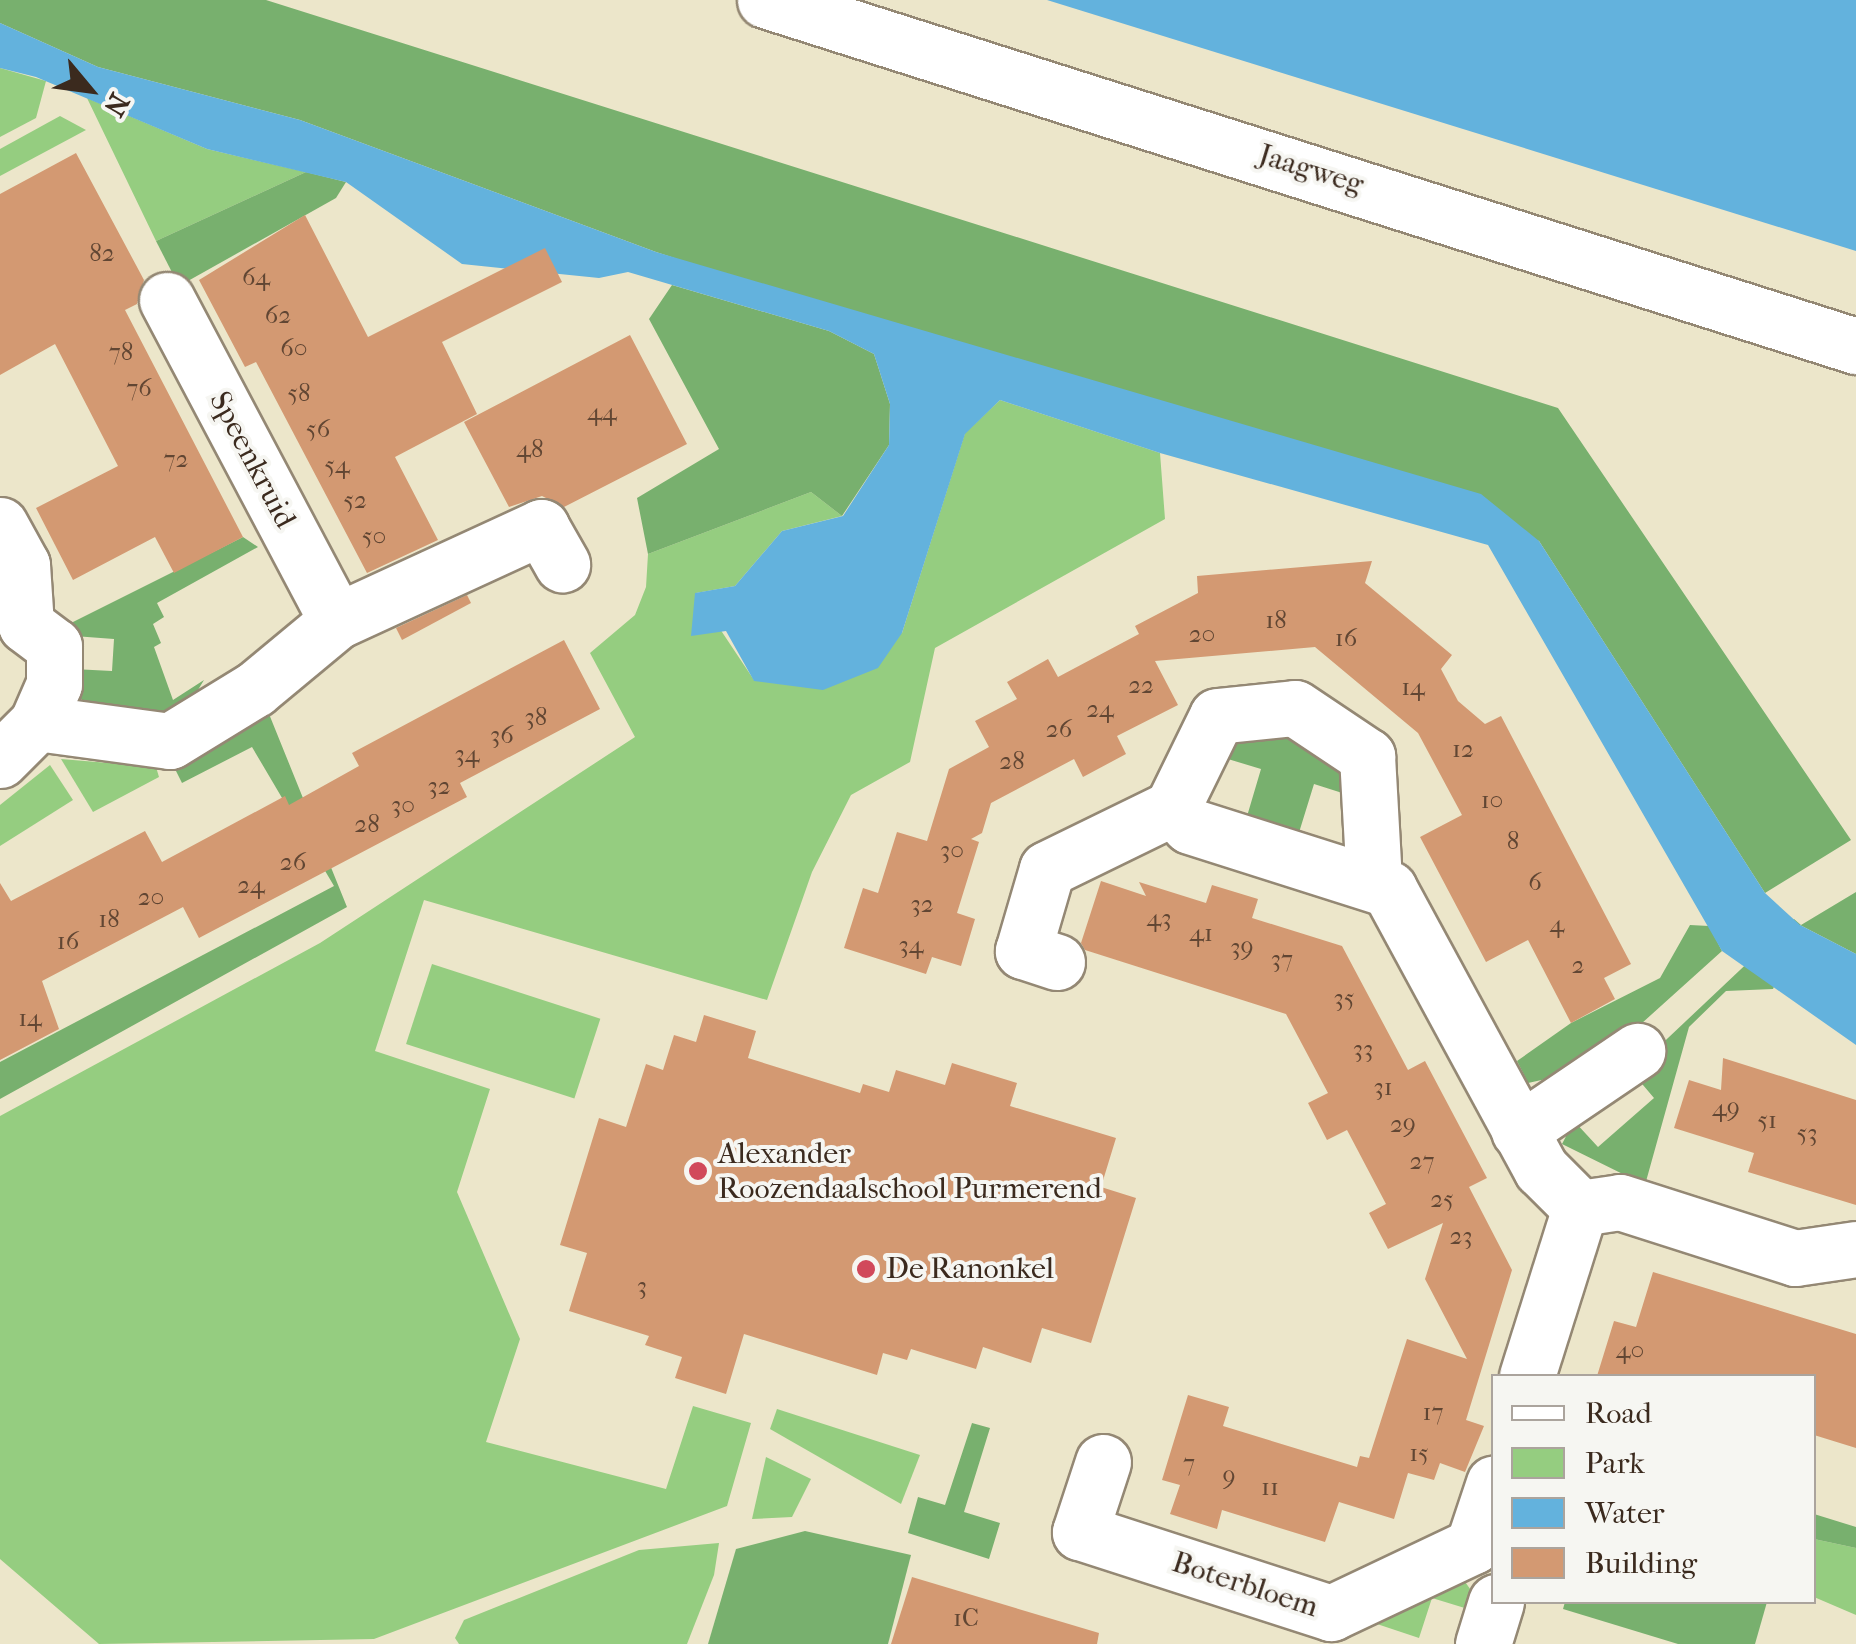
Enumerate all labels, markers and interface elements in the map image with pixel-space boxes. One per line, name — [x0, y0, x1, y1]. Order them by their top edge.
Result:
north arrow — [40, 40, 140, 140]
text: N — [97, 87, 136, 122]
street label: Jaagweg — [1254, 137, 1368, 203]
house number: 82 — [89, 238, 115, 268]
house number: 64 — [242, 262, 270, 292]
house number: 62 — [265, 300, 291, 330]
house number: 60 — [280, 333, 308, 363]
house number: 78 — [109, 337, 133, 367]
house number: 76 — [126, 373, 152, 403]
house number: 58 — [287, 378, 311, 408]
street label: Speenkruid — [201, 386, 303, 534]
house number: 44 — [587, 397, 617, 427]
house number: 56 — [306, 414, 330, 444]
house number: 48 — [516, 434, 544, 464]
house number: 72 — [164, 444, 188, 474]
house number: 54 — [324, 450, 350, 480]
house number: 52 — [343, 485, 367, 515]
house number: 50 — [362, 521, 386, 551]
house number: 18 — [1265, 605, 1287, 635]
house number: 20 — [1189, 619, 1215, 649]
house number: 16 — [1335, 623, 1357, 653]
house number: 22 — [1128, 670, 1154, 700]
house number: 14 — [1401, 672, 1425, 702]
house number: 24 — [1086, 694, 1114, 724]
house number: 38 — [525, 702, 547, 732]
house number: 26 — [1046, 714, 1072, 744]
house number: 36 — [490, 720, 514, 750]
house number: 12 — [1452, 734, 1474, 764]
house number: 34 — [454, 739, 480, 769]
house number: 28 — [999, 746, 1025, 776]
house number: 32 — [427, 771, 451, 801]
house number: 10 — [1481, 785, 1503, 815]
house number: 30 — [391, 790, 415, 820]
house number: 28 — [354, 809, 380, 839]
house number: 8 — [1507, 826, 1519, 856]
house number: 30 — [940, 835, 964, 865]
house number: 26 — [280, 847, 306, 877]
house number: 6 — [1528, 867, 1542, 897]
house number: 24 — [237, 870, 265, 900]
house number: 20 — [138, 882, 164, 912]
house number: 32 — [910, 889, 934, 919]
house number: 43 — [1146, 903, 1172, 933]
house number: 18 — [98, 904, 120, 934]
house number: 4 — [1550, 909, 1564, 939]
house number: 41 — [1189, 918, 1213, 948]
house number: 16 — [57, 926, 79, 956]
house number: 34 — [898, 930, 924, 960]
house number: 39 — [1230, 932, 1254, 962]
house number: 37 — [1271, 944, 1293, 974]
house number: 2 — [1572, 950, 1584, 980]
house number: 35 — [1333, 983, 1355, 1013]
house number: 14 — [18, 1003, 42, 1033]
house number: 33 — [1353, 1034, 1373, 1064]
house number: 31 — [1373, 1072, 1393, 1102]
house number: 49 — [1712, 1093, 1740, 1123]
house number: 51 — [1757, 1105, 1777, 1135]
house number: 29 — [1390, 1109, 1416, 1139]
house number: 53 — [1796, 1118, 1818, 1148]
place label: Alexander Roozendaalschool Purmerend — [718, 1136, 1102, 1206]
house number: 27 — [1410, 1146, 1434, 1176]
marker: Alexander Roozendaalschool Purmerend — [687, 1160, 709, 1182]
house number: 25 — [1430, 1184, 1454, 1214]
house number: 23 — [1449, 1221, 1473, 1251]
place label: De Ranonkel — [886, 1251, 1054, 1287]
marker: De Ranonkel — [855, 1258, 877, 1280]
house number: 3 — [637, 1271, 647, 1301]
house number: 40 — [1616, 1335, 1644, 1365]
legend — [1491, 1374, 1816, 1604]
text: Road — [1585, 1396, 1652, 1431]
house number: 17 — [1423, 1397, 1443, 1427]
house number: 15 — [1409, 1438, 1429, 1468]
text: Park — [1585, 1446, 1645, 1481]
house number: 7 — [1183, 1448, 1195, 1478]
house number: 9 — [1222, 1461, 1236, 1491]
house number: 11 — [1261, 1472, 1279, 1502]
text: Water — [1585, 1496, 1665, 1531]
street label: Boterbloem — [1167, 1544, 1323, 1626]
text: Building — [1585, 1546, 1697, 1581]
house number: 1C — [953, 1603, 979, 1633]

